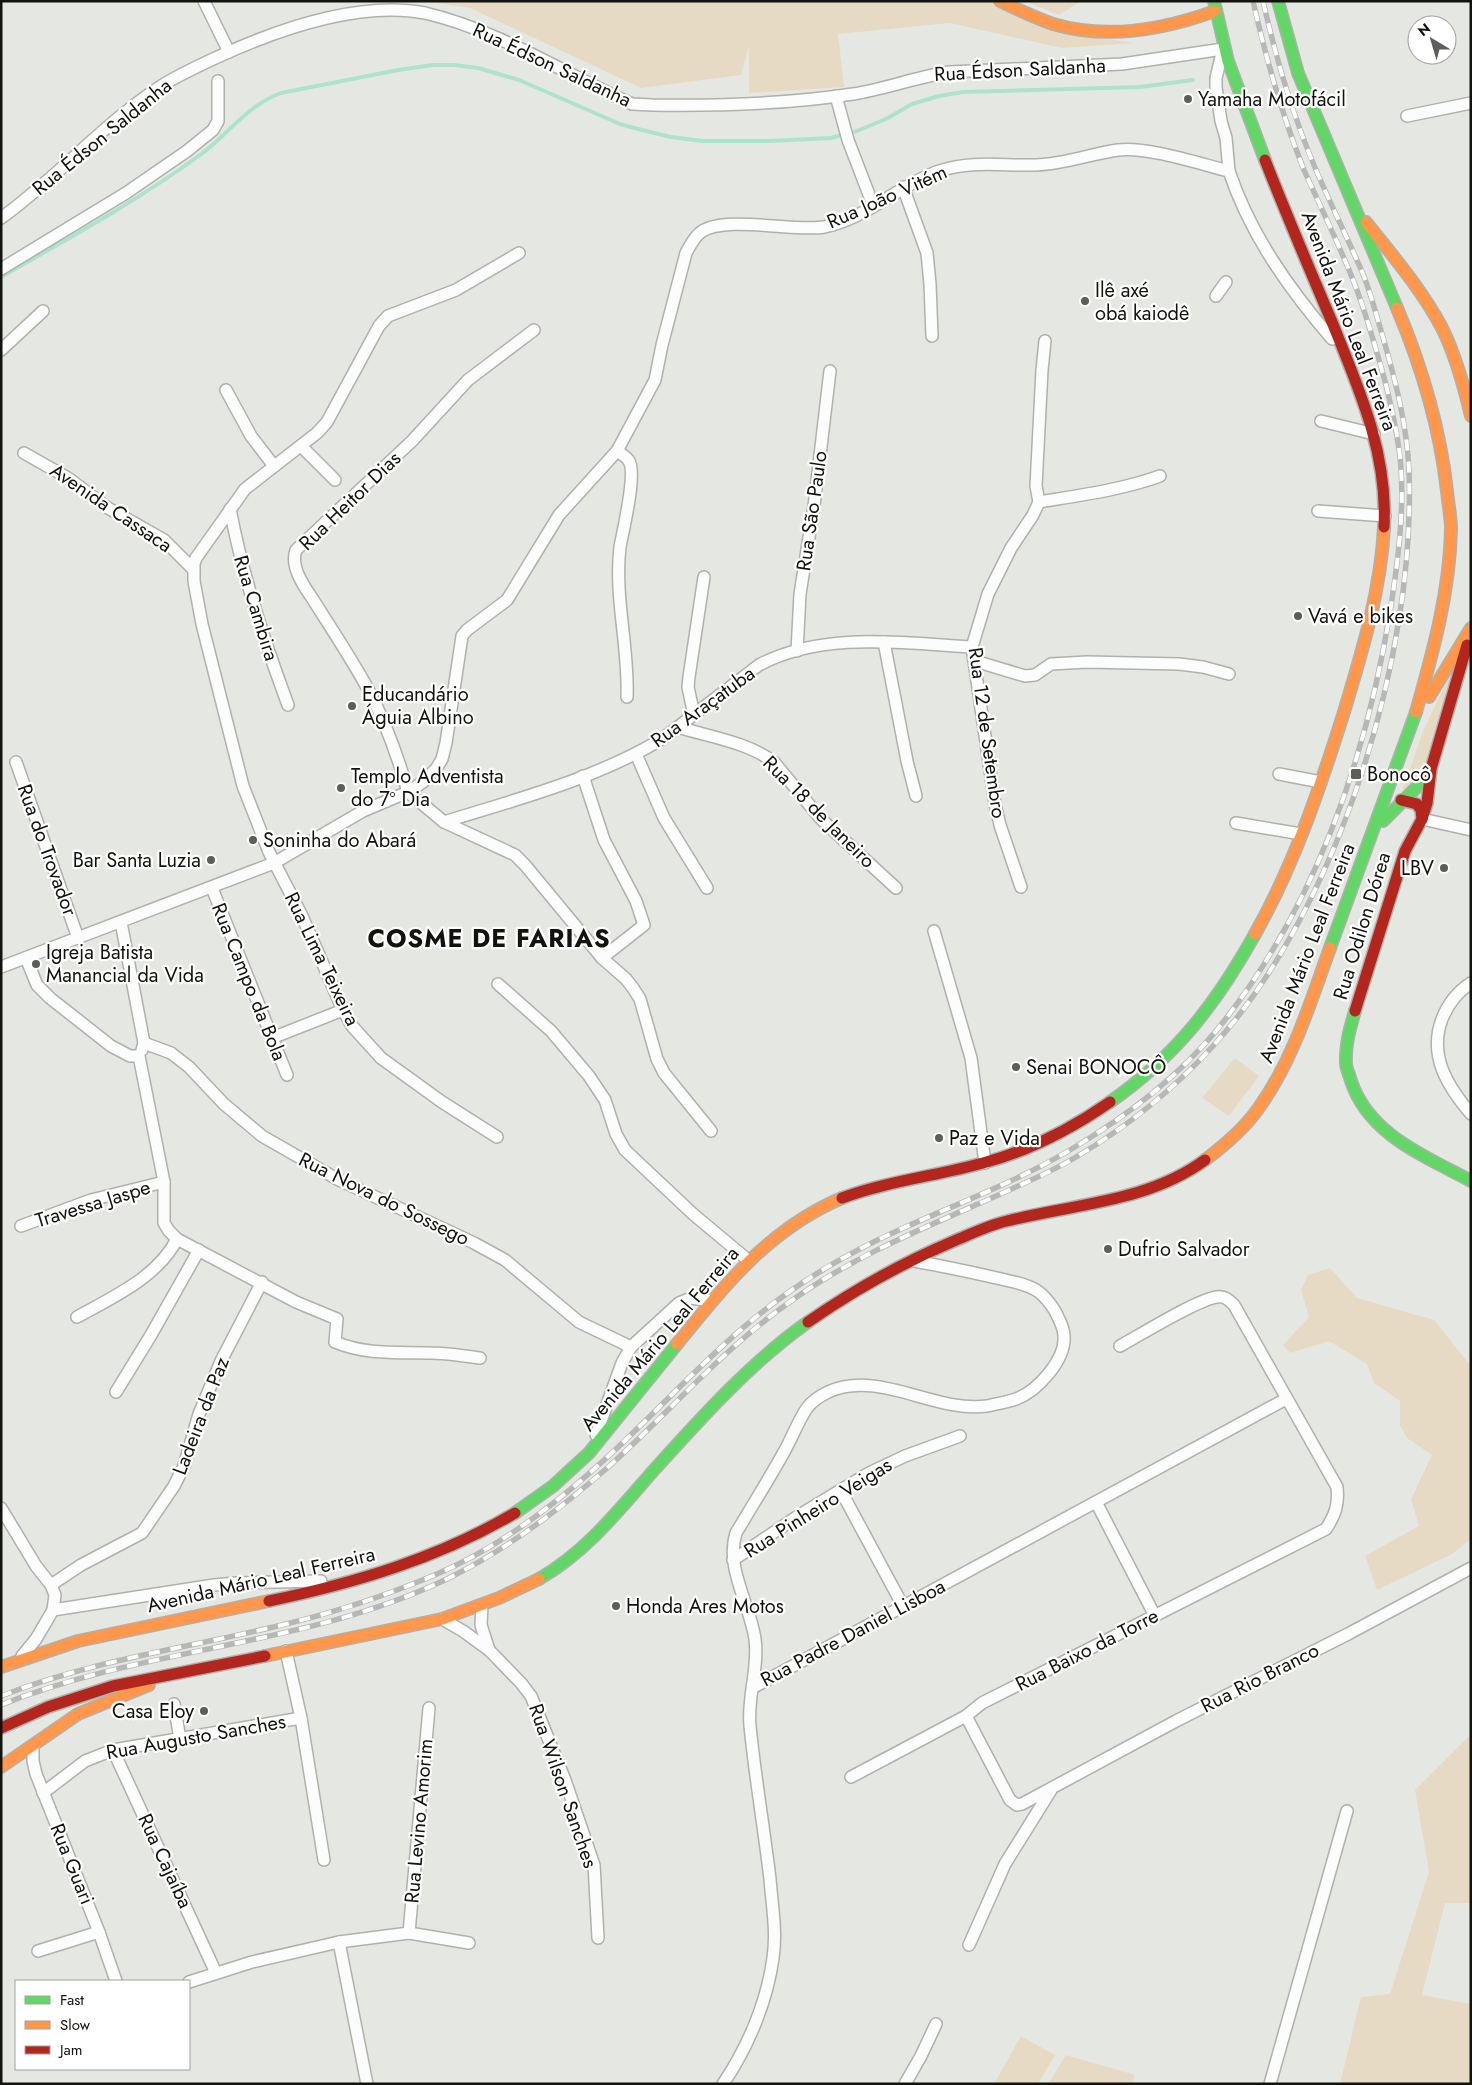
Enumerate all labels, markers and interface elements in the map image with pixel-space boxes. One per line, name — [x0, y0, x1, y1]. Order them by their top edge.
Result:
north arrow — [1407, 15, 1457, 65]
street label: Rua Édson Saldanha — [468, 16, 636, 114]
text: N — [1413, 18, 1435, 41]
street label: Rua Édson Saldanha — [933, 51, 1107, 89]
street label: Rua Édson Saldanha — [26, 72, 178, 202]
place label: Yamaha Motofácil — [1198, 85, 1346, 114]
marker: Yamaha Motofácil — [1182, 93, 1194, 105]
street label: Rua João Vitém — [822, 158, 952, 236]
street label: Avenida Mário Leal Ferreira — [1294, 207, 1404, 435]
place label: Ilê axé obá kaiodê — [1095, 276, 1189, 328]
marker: Ilê axé obá kaiodê — [1079, 295, 1091, 307]
street label: Rua Heitor Dias — [292, 445, 408, 557]
street label: Rua São Paulo — [789, 449, 835, 573]
street label: Avenida Cassaca — [44, 456, 178, 560]
street label: Rua Cambira — [226, 551, 286, 665]
place label: Vavá e bikes — [1308, 602, 1413, 631]
marker: Vavá e bikes — [1292, 610, 1304, 622]
street label: Rua 12 de Setembro — [961, 646, 1013, 820]
street label: Rua Araçatuba — [645, 659, 761, 755]
place label: Educandário Águia Albino — [362, 680, 474, 732]
marker: Educandário Águia Albino — [346, 700, 358, 712]
street label: Rua 18 de Janeiro — [756, 749, 882, 875]
place label: Bonocô — [1367, 760, 1431, 789]
place label: Templo Adventista do 7º Dia — [351, 762, 504, 814]
marker: Bonocô — [1349, 767, 1363, 781]
street label: Rua do Trovador — [10, 780, 84, 920]
marker: Templo Adventista do 7º Dia — [335, 782, 347, 794]
place label: Soninha do Abará — [263, 826, 416, 855]
marker: Soninha do Abará — [247, 834, 259, 846]
street label: Avenida Mário Leal Ferreira — [1252, 839, 1362, 1067]
place label: Bar Santa Luzia — [73, 846, 201, 875]
street label: Rua Odilon Dórea — [1326, 849, 1398, 1003]
marker: Bar Santa Luzia — [205, 854, 217, 866]
place label: LBV — [1401, 854, 1435, 883]
marker: LBV — [1438, 862, 1450, 874]
street label: Rua Lima Teixeira — [277, 887, 367, 1031]
street label: Rua Campo da Bola — [204, 899, 294, 1065]
district label: COSME DE FARIAS — [367, 920, 611, 956]
place label: Igreja Batista Manancial da Vida — [46, 938, 204, 990]
marker: Igreja Batista Manancial da Vida — [30, 958, 42, 970]
place label: Senai BONOCÔ — [1026, 1053, 1166, 1082]
marker: Senai BONOCÔ — [1010, 1061, 1022, 1073]
place label: Paz e Vida — [949, 1124, 1040, 1153]
marker: Paz e Vida — [933, 1132, 945, 1144]
street label: Rua Nova do Sossego — [294, 1145, 474, 1253]
street label: Travessa Jaspe — [32, 1173, 154, 1235]
place label: Dufrio Salvador — [1118, 1235, 1250, 1264]
street label: Avenida Mário Leal Ferreira — [574, 1240, 746, 1438]
marker: Dufrio Salvador — [1102, 1243, 1114, 1255]
street label: Ladeira da Paz — [165, 1353, 237, 1479]
street label: Rua Pinheiro Veigas — [738, 1451, 898, 1565]
street label: Avenida Mário Leal Ferreira — [144, 1540, 378, 1620]
street label: Rua Padre Daniel Lisboa — [755, 1572, 951, 1694]
place label: Honda Ares Motos — [626, 1592, 784, 1621]
marker: Honda Ares Motos — [610, 1600, 622, 1612]
street label: Rua Baixo da Torre — [1010, 1601, 1164, 1699]
street label: Rua Rio Branco — [1196, 1636, 1324, 1720]
place label: Casa Eloy — [112, 1697, 194, 1726]
street label: Rua Wilson Sanches — [521, 1700, 605, 1872]
marker: Casa Eloy — [198, 1705, 210, 1717]
street label: Rua Augusto Sanches — [104, 1707, 288, 1767]
street label: Rua Levino Amorim — [397, 1737, 441, 1905]
street label: Rua Cajaíba — [130, 1809, 200, 1913]
street label: Rua Guari — [43, 1819, 101, 1909]
legend — [15, 1980, 190, 2070]
text: Fast — [60, 1989, 84, 2011]
text: Slow — [60, 2014, 91, 2036]
text: Jam — [58, 2039, 83, 2061]

